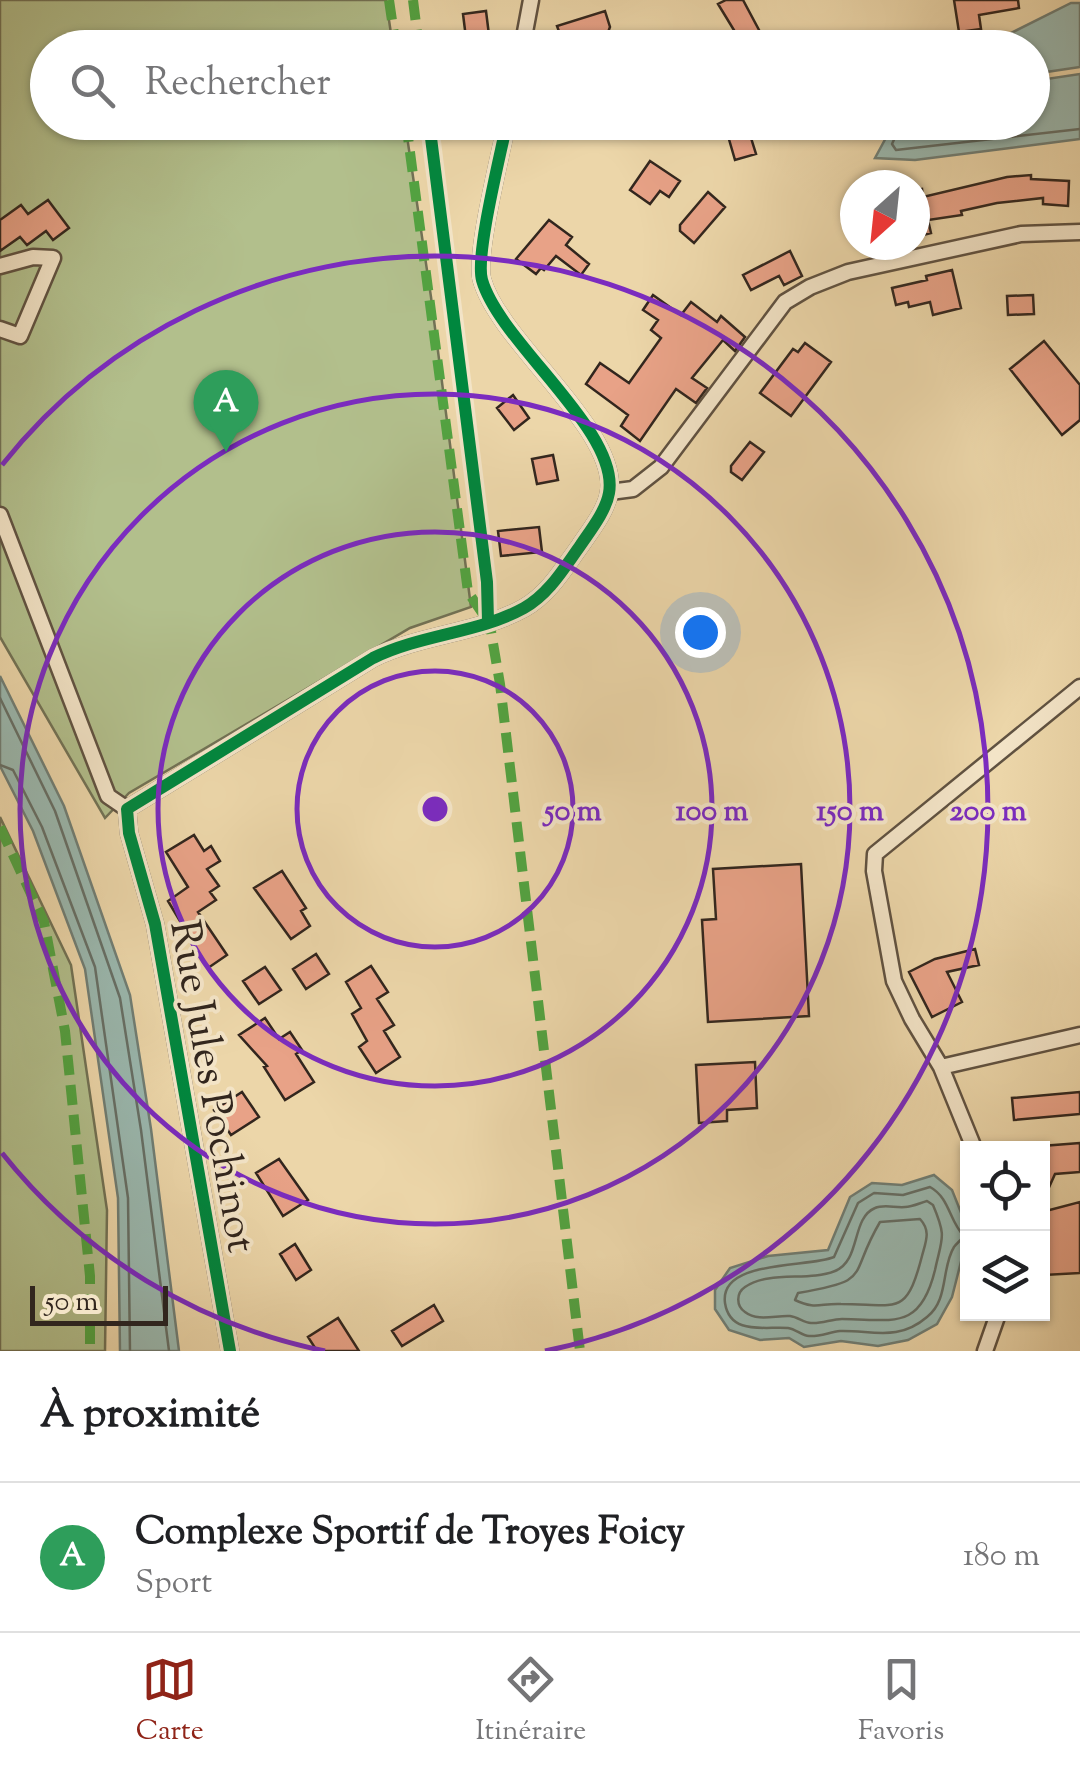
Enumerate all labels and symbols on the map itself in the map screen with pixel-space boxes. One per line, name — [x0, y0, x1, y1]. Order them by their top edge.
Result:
north arrow — [840, 170, 930, 260]
pin: A — [194, 370, 258, 452]
your location — [675, 607, 726, 658]
centre of rings — [417, 791, 453, 827]
text: 50 m — [542, 791, 602, 834]
text: 100 m — [676, 791, 749, 834]
text: 150 m — [816, 791, 884, 834]
text: 200 m — [950, 791, 1027, 834]
street label: Rue Jules Pochinot — [151, 916, 269, 1258]
scale bar — [30, 1281, 168, 1326]

